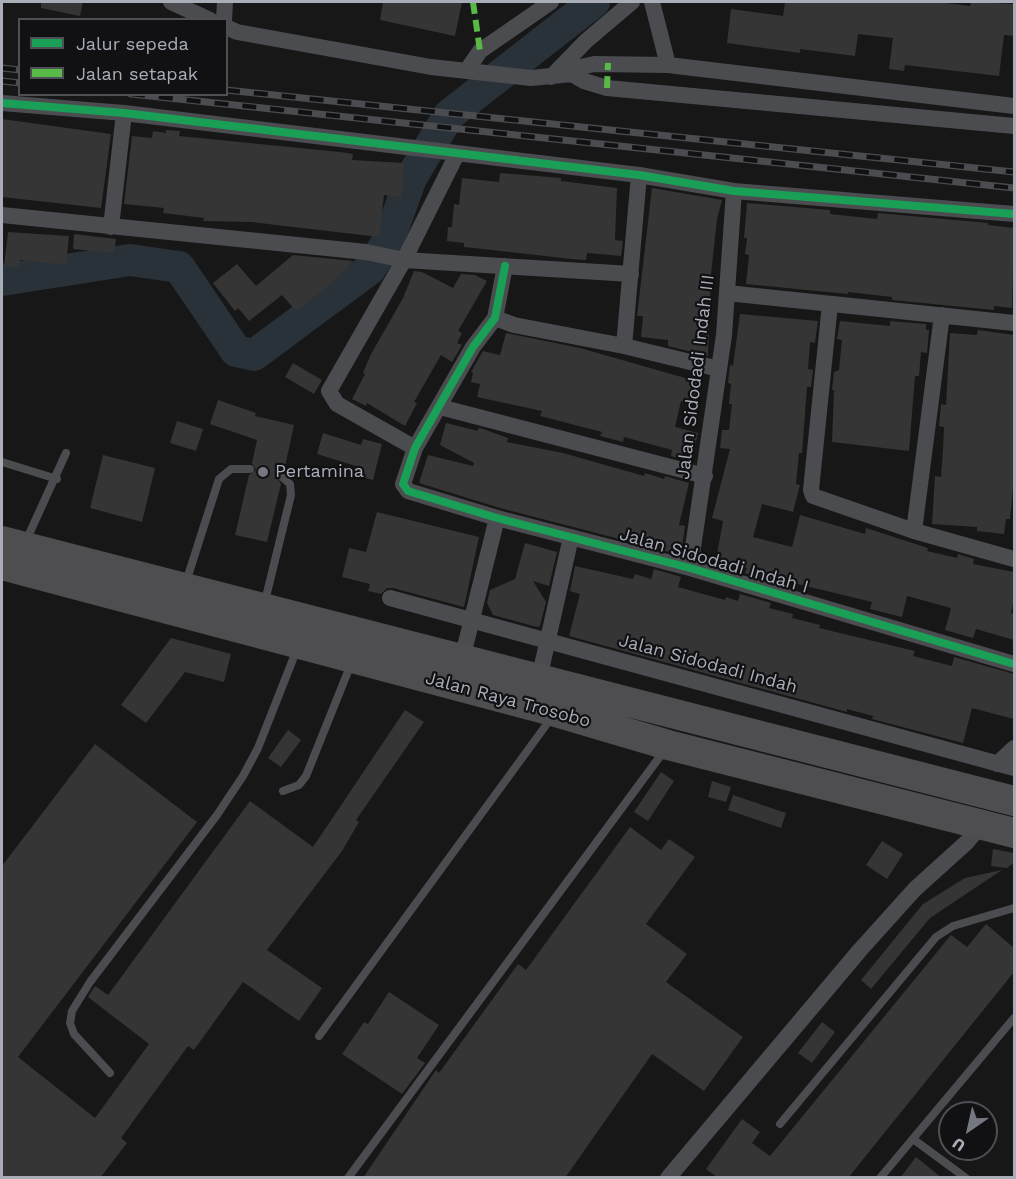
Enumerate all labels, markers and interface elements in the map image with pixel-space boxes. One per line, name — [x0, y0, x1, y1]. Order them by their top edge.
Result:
legend — [18, 18, 228, 96]
text: Jalur sepeda — [76, 33, 189, 54]
text: Jalan setapak — [76, 63, 198, 84]
street label: Jalan Sidodadi Indah III — [673, 273, 719, 481]
place label: Pertamina — [275, 461, 364, 483]
marker: Pertamina — [256, 465, 270, 479]
street label: Jalan Sidodadi Indah I — [617, 524, 811, 598]
street label: Jalan Sidodadi Indah — [616, 630, 800, 698]
street label: Jalan Raya Trosobo — [423, 668, 593, 732]
north arrow — [938, 1101, 998, 1161]
text: U — [949, 1134, 969, 1156]

